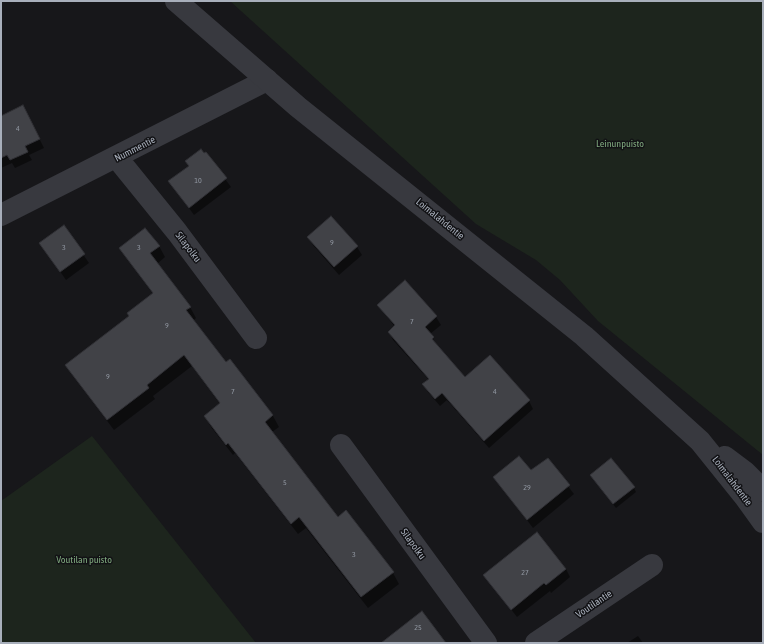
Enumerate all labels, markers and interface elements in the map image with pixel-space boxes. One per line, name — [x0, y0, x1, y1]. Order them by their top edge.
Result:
house number: 4 — [16, 123, 20, 133]
street label: Nummentie — [113, 134, 157, 164]
park label: Leinunpuisto — [596, 138, 644, 150]
house number: 10 — [194, 175, 202, 185]
street label: Loimalahdentie — [413, 196, 467, 242]
street label: Silapolku — [173, 229, 203, 265]
house number: 9 — [330, 237, 334, 247]
house number: 3 — [62, 242, 66, 252]
house number: 3 — [137, 242, 141, 252]
house number: 7 — [410, 316, 414, 326]
house number: 9 — [165, 320, 169, 330]
house number: 9 — [106, 371, 110, 381]
house number: 7 — [231, 386, 235, 396]
house number: 4 — [493, 386, 497, 396]
street label: Loimalahdentie — [710, 454, 754, 508]
house number: 5 — [283, 477, 287, 487]
house number: 29 — [523, 482, 531, 492]
street label: Silapolku — [398, 526, 428, 562]
house number: 3 — [352, 549, 356, 559]
park label: Voutilan puisto — [56, 554, 112, 566]
house number: 27 — [521, 567, 529, 577]
street label: Voutilantie — [574, 588, 614, 620]
house number: 25 — [414, 622, 422, 632]

